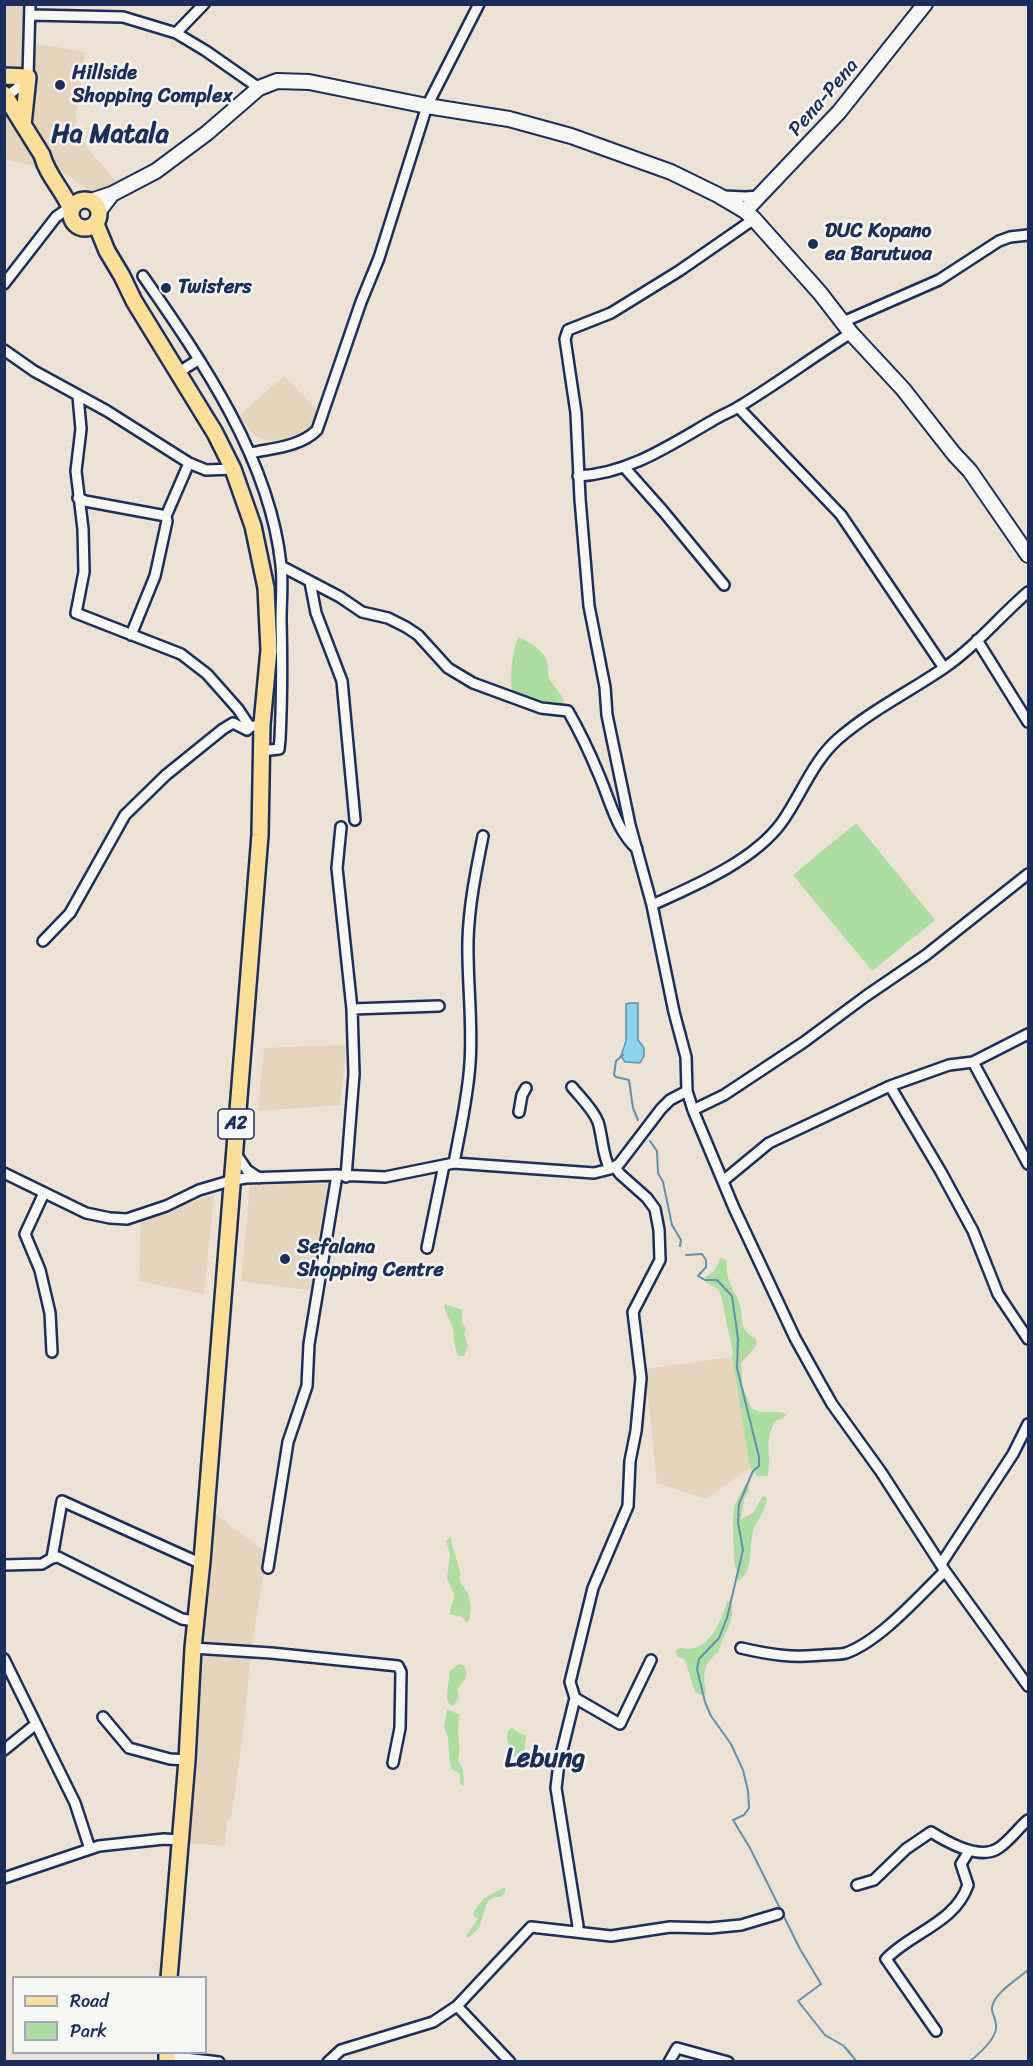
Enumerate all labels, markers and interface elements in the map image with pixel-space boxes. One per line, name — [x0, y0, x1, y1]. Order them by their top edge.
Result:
street label: Pena-Pena — [784, 54, 864, 142]
place label: Hillside Shopping Complex — [72, 62, 233, 109]
marker: Hillside Shopping Complex — [53, 78, 67, 92]
district label: Ha Matala — [51, 119, 169, 151]
place label: DUC Kopano ea Barutuoa — [825, 220, 932, 267]
marker: DUC Kopano ea Barutuoa — [806, 237, 820, 251]
place label: Twisters — [178, 276, 252, 300]
marker: Twisters — [159, 281, 173, 295]
road number: A2 — [218, 1109, 254, 1139]
place label: Sefalana Shopping Centre — [297, 1236, 444, 1283]
marker: Sefalana Shopping Centre — [278, 1252, 292, 1266]
district label: Lebung — [505, 1743, 585, 1775]
legend — [12, 1976, 207, 2054]
text: Road — [70, 1985, 109, 2017]
text: Park — [70, 2015, 107, 2047]

